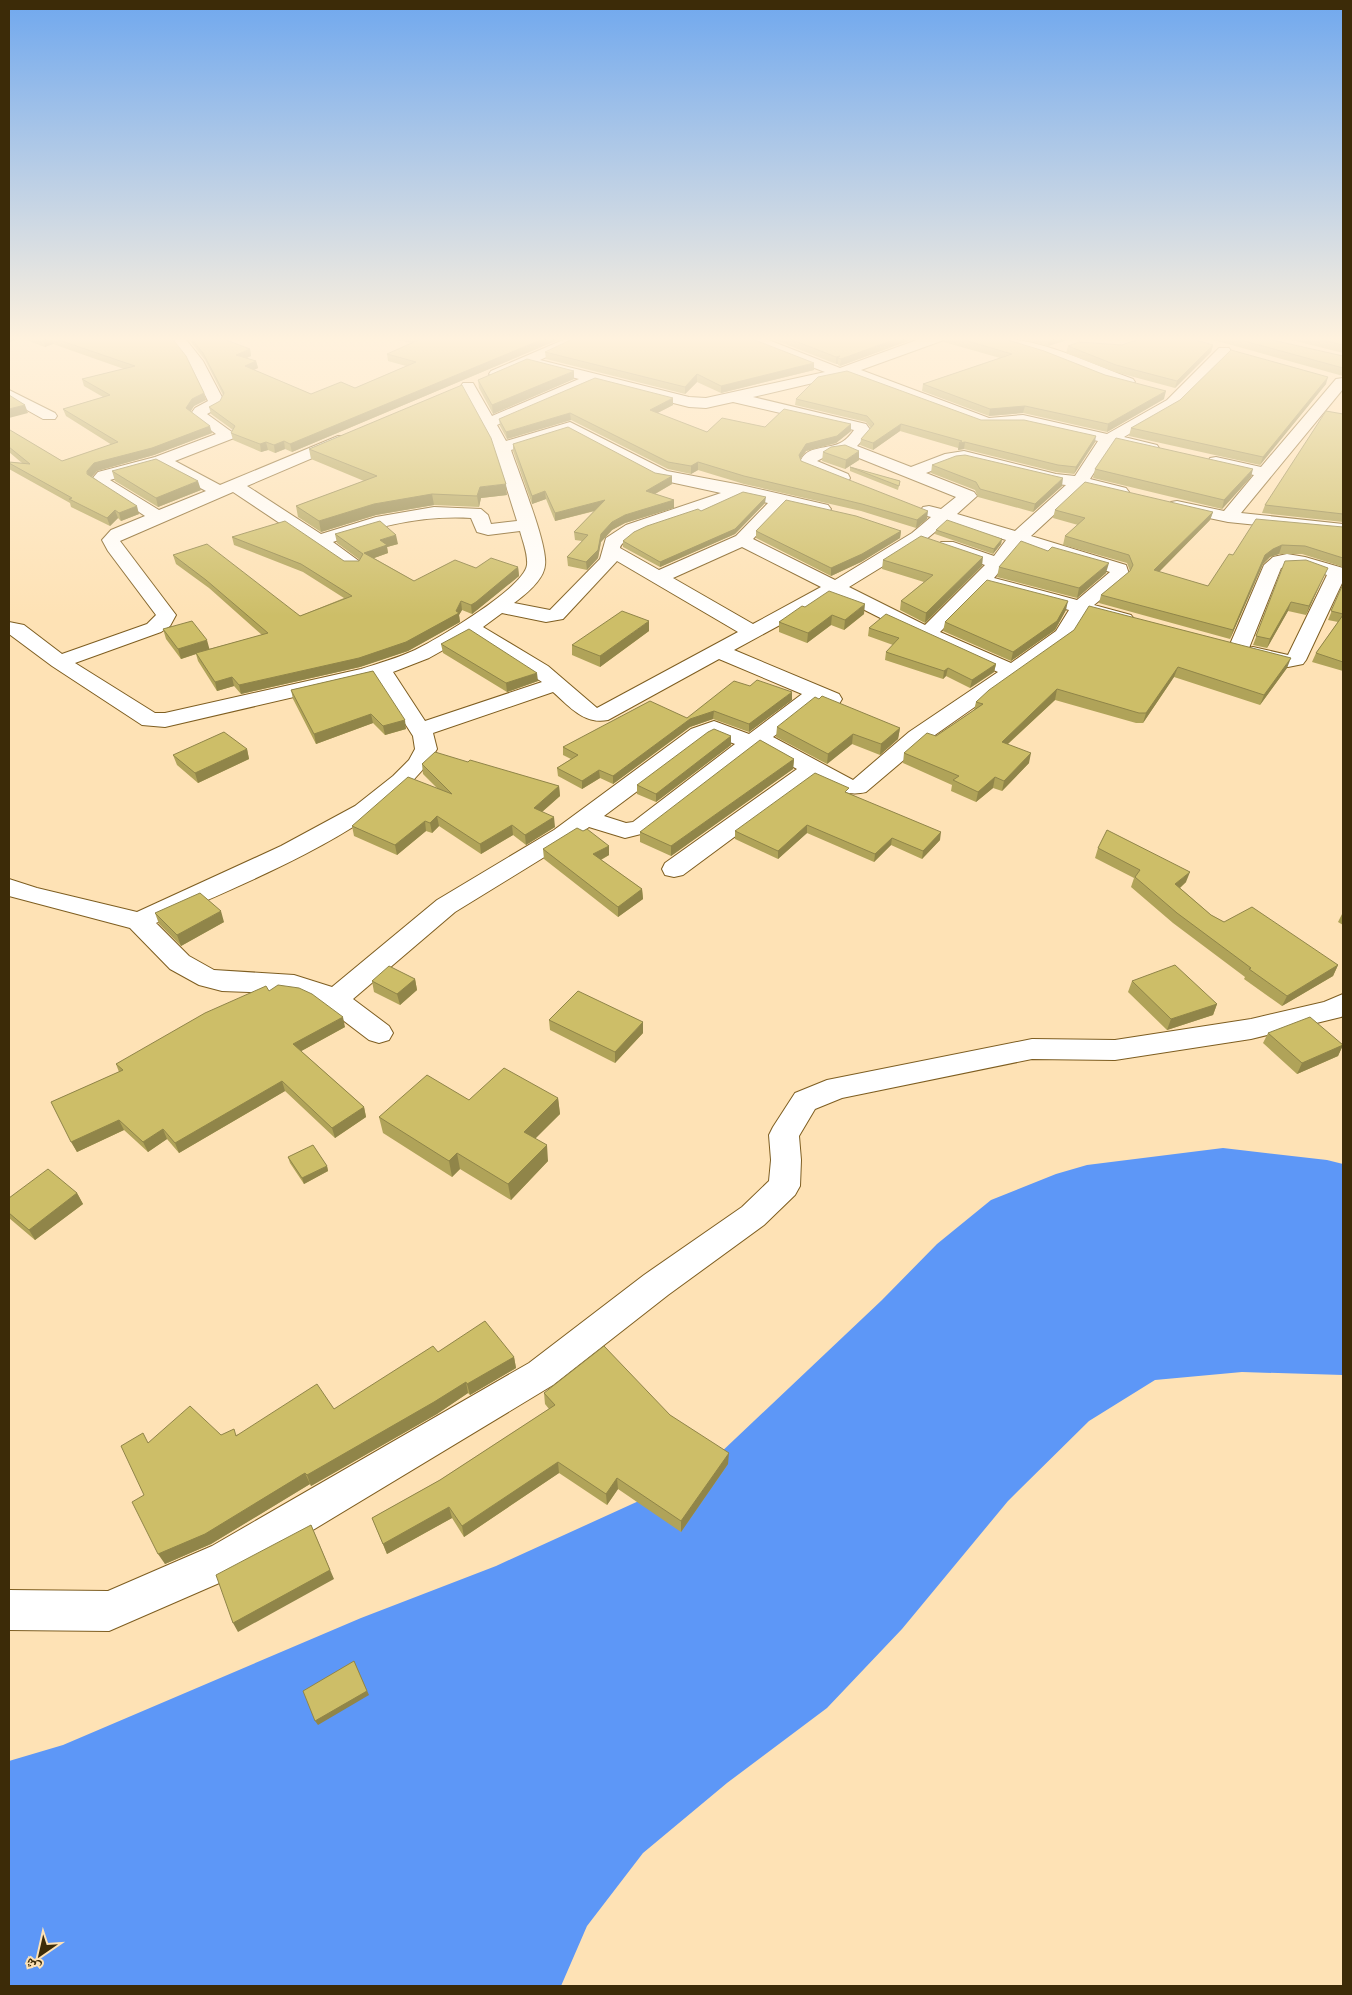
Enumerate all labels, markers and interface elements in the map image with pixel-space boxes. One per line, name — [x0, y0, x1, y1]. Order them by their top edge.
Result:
north arrow — [15, 1930, 65, 1980]
text: ش — [22, 1954, 44, 1977]

